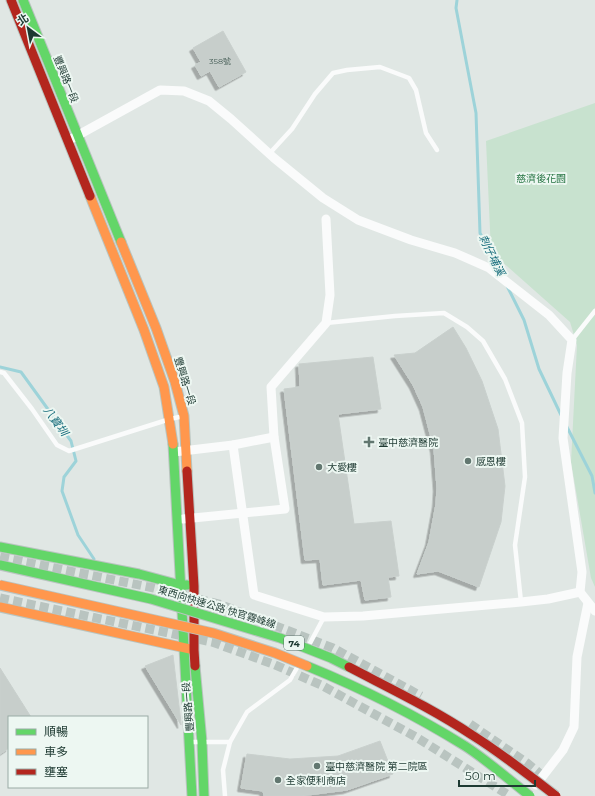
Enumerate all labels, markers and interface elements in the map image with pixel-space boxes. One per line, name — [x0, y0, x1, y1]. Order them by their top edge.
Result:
north arrow — [8, 8, 48, 48]
text: 北 — [14, 11, 31, 28]
street label: 豐興路一段 — [51, 53, 81, 105]
house number: 358號 — [209, 56, 231, 66]
park label: 慈濟後花園 — [516, 172, 566, 185]
water label: 刺仔埔溪 — [476, 232, 509, 280]
street label: 豐興路一段 — [171, 355, 199, 407]
water label: 八寶圳 — [41, 404, 73, 440]
marker: 臺中慈濟醫院 — [363, 436, 375, 448]
place label: 臺中慈濟醫院 — [378, 436, 438, 449]
place label: 感恩樓 — [476, 455, 506, 468]
marker: 感恩樓 — [463, 456, 473, 466]
place label: 大愛樓 — [327, 461, 357, 474]
marker: 大愛樓 — [314, 462, 324, 472]
street label: 東西向快速公路 快官霧峰線 — [156, 583, 278, 631]
road number: 74 — [284, 636, 304, 650]
street label: 豐興路一段 — [179, 682, 197, 732]
legend — [8, 716, 148, 788]
text: 順暢 — [44, 724, 68, 739]
text: 車多 — [44, 744, 68, 759]
place label: 臺中慈濟醫院 第二院區 — [325, 760, 428, 773]
marker: 臺中慈濟醫院 第二院區 — [312, 761, 322, 771]
scale bar — [459, 762, 535, 788]
text: 壅塞 — [44, 764, 68, 779]
text: 50 m — [465, 768, 496, 783]
place label: 全家便利商店 — [286, 774, 346, 787]
marker: 全家便利商店 — [273, 775, 283, 785]

